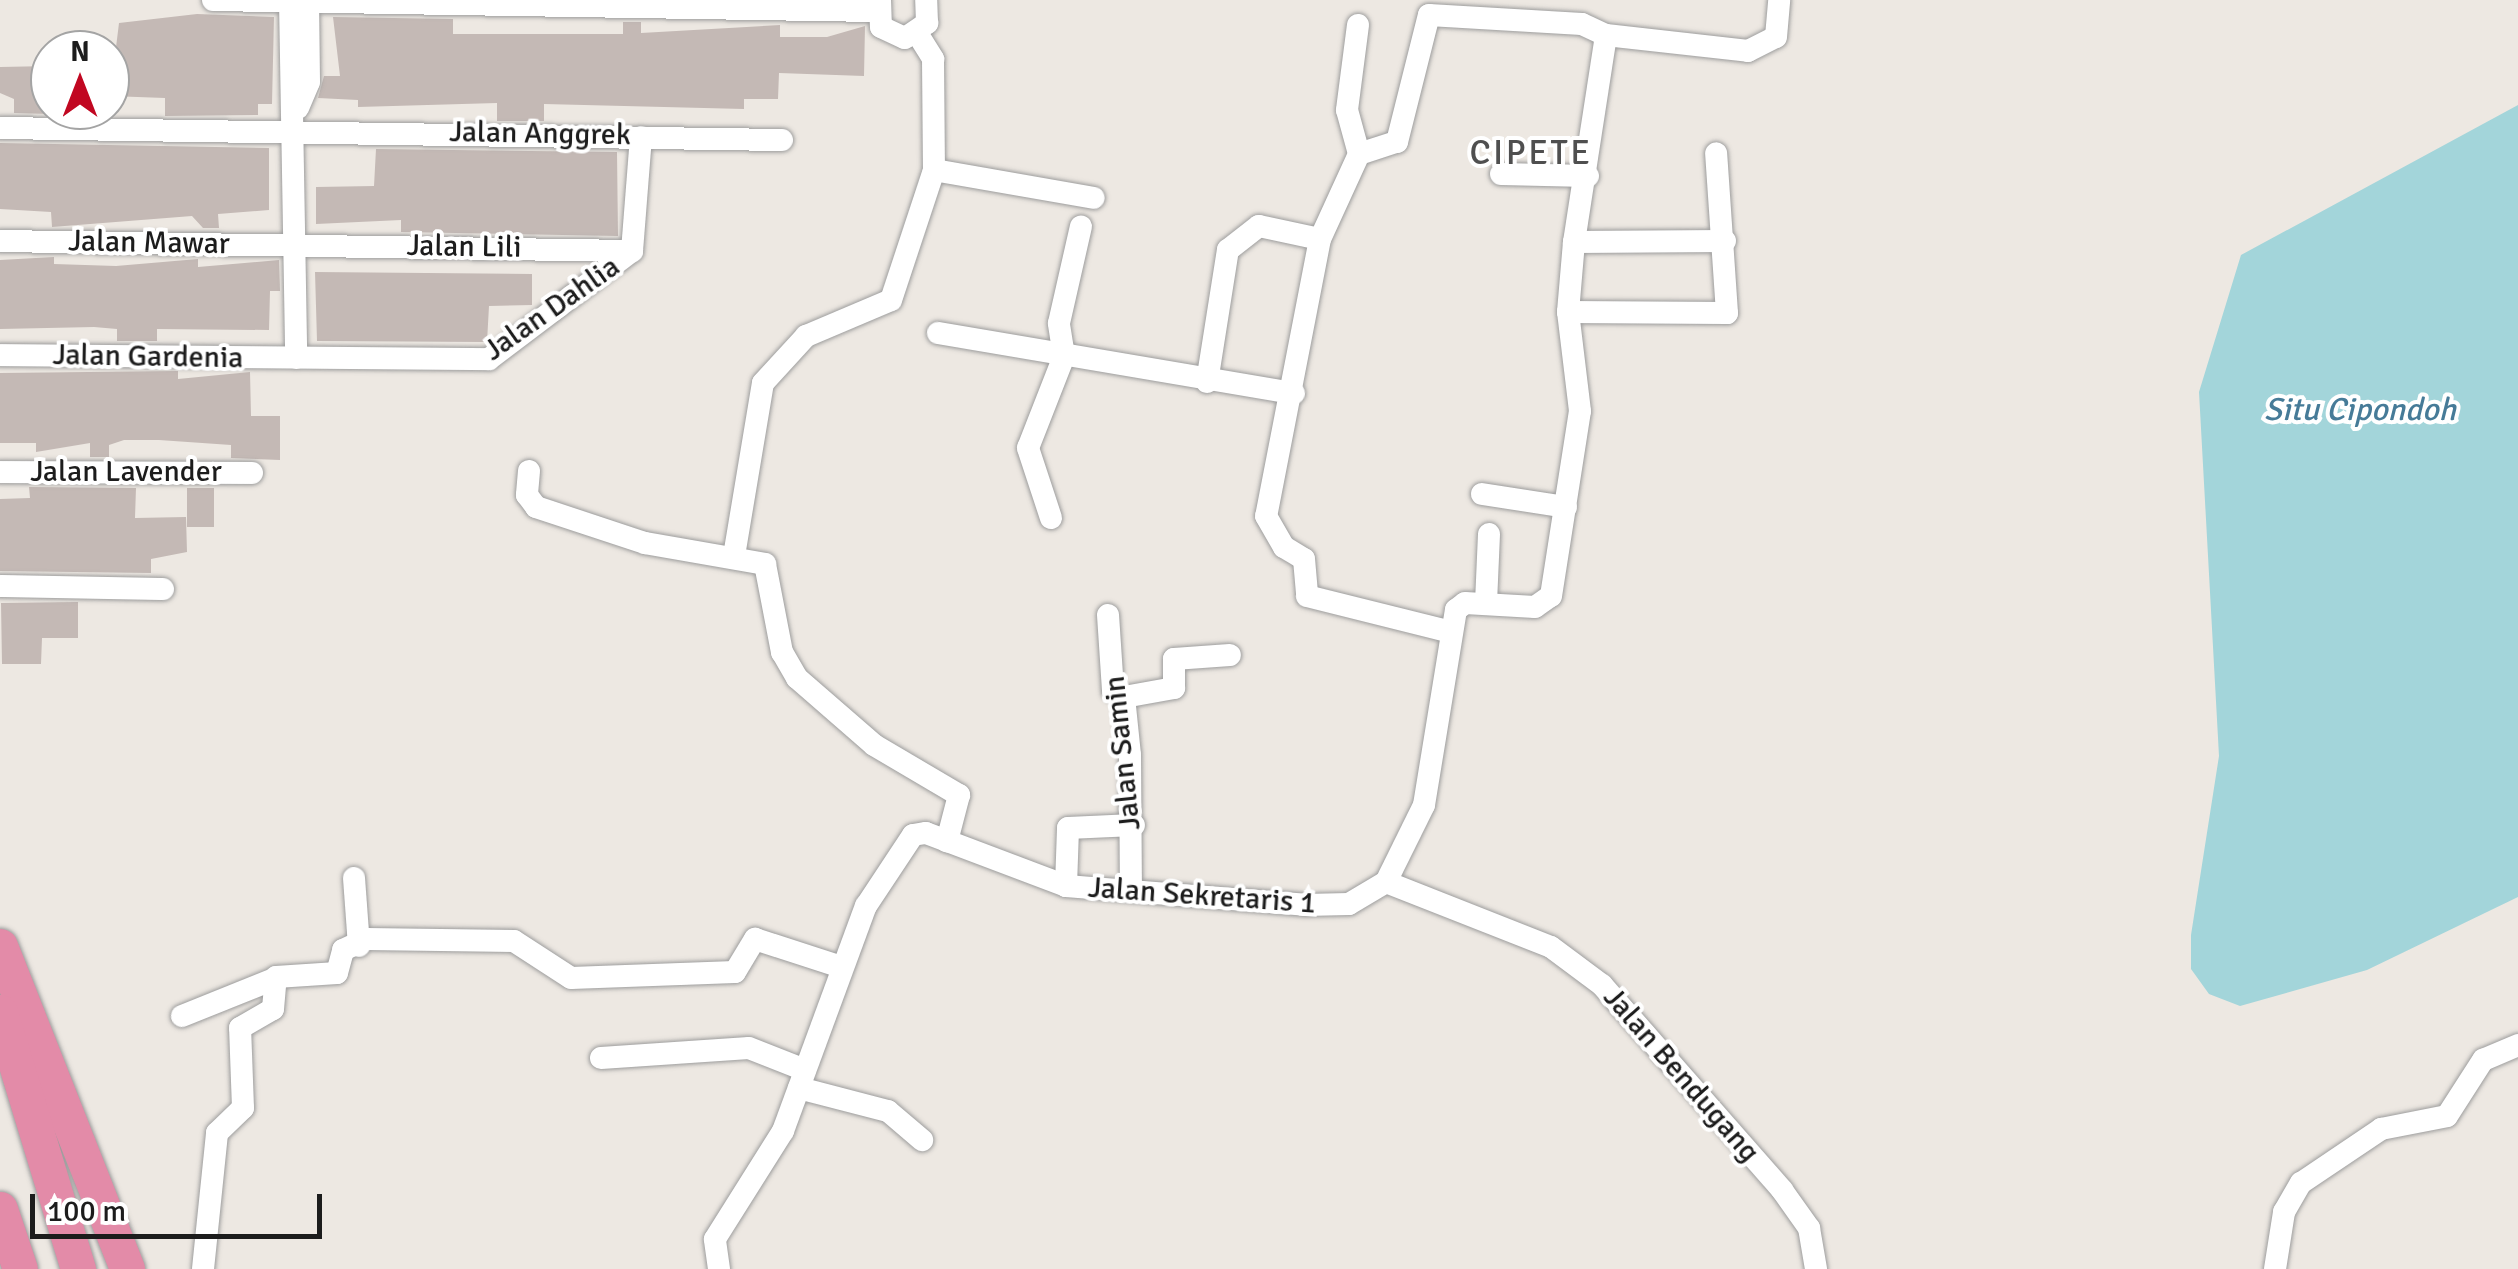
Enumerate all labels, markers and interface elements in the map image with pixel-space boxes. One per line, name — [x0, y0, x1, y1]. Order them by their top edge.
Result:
north arrow — [30, 30, 130, 130]
text: N — [70, 35, 90, 69]
street label: Jalan Anggrek — [449, 114, 631, 154]
district label: CIPETE — [1469, 132, 1593, 174]
street label: Jalan Mawar — [68, 224, 230, 262]
street label: Jalan Lili — [406, 228, 522, 266]
street label: Jalan Dahlia — [477, 249, 627, 369]
street label: Jalan Gardenia — [52, 337, 244, 377]
water label: Situ Cipondoh — [2264, 391, 2456, 429]
street label: Jalan Lavender — [30, 454, 222, 490]
street label: Jalan Samin — [1097, 674, 1149, 832]
street label: Jalan Sekretaris 1 — [1087, 870, 1317, 922]
street label: Jalan Bendugang — [1595, 980, 1767, 1170]
scale bar — [35, 1174, 328, 1236]
text: 100 m — [47, 1193, 126, 1230]

